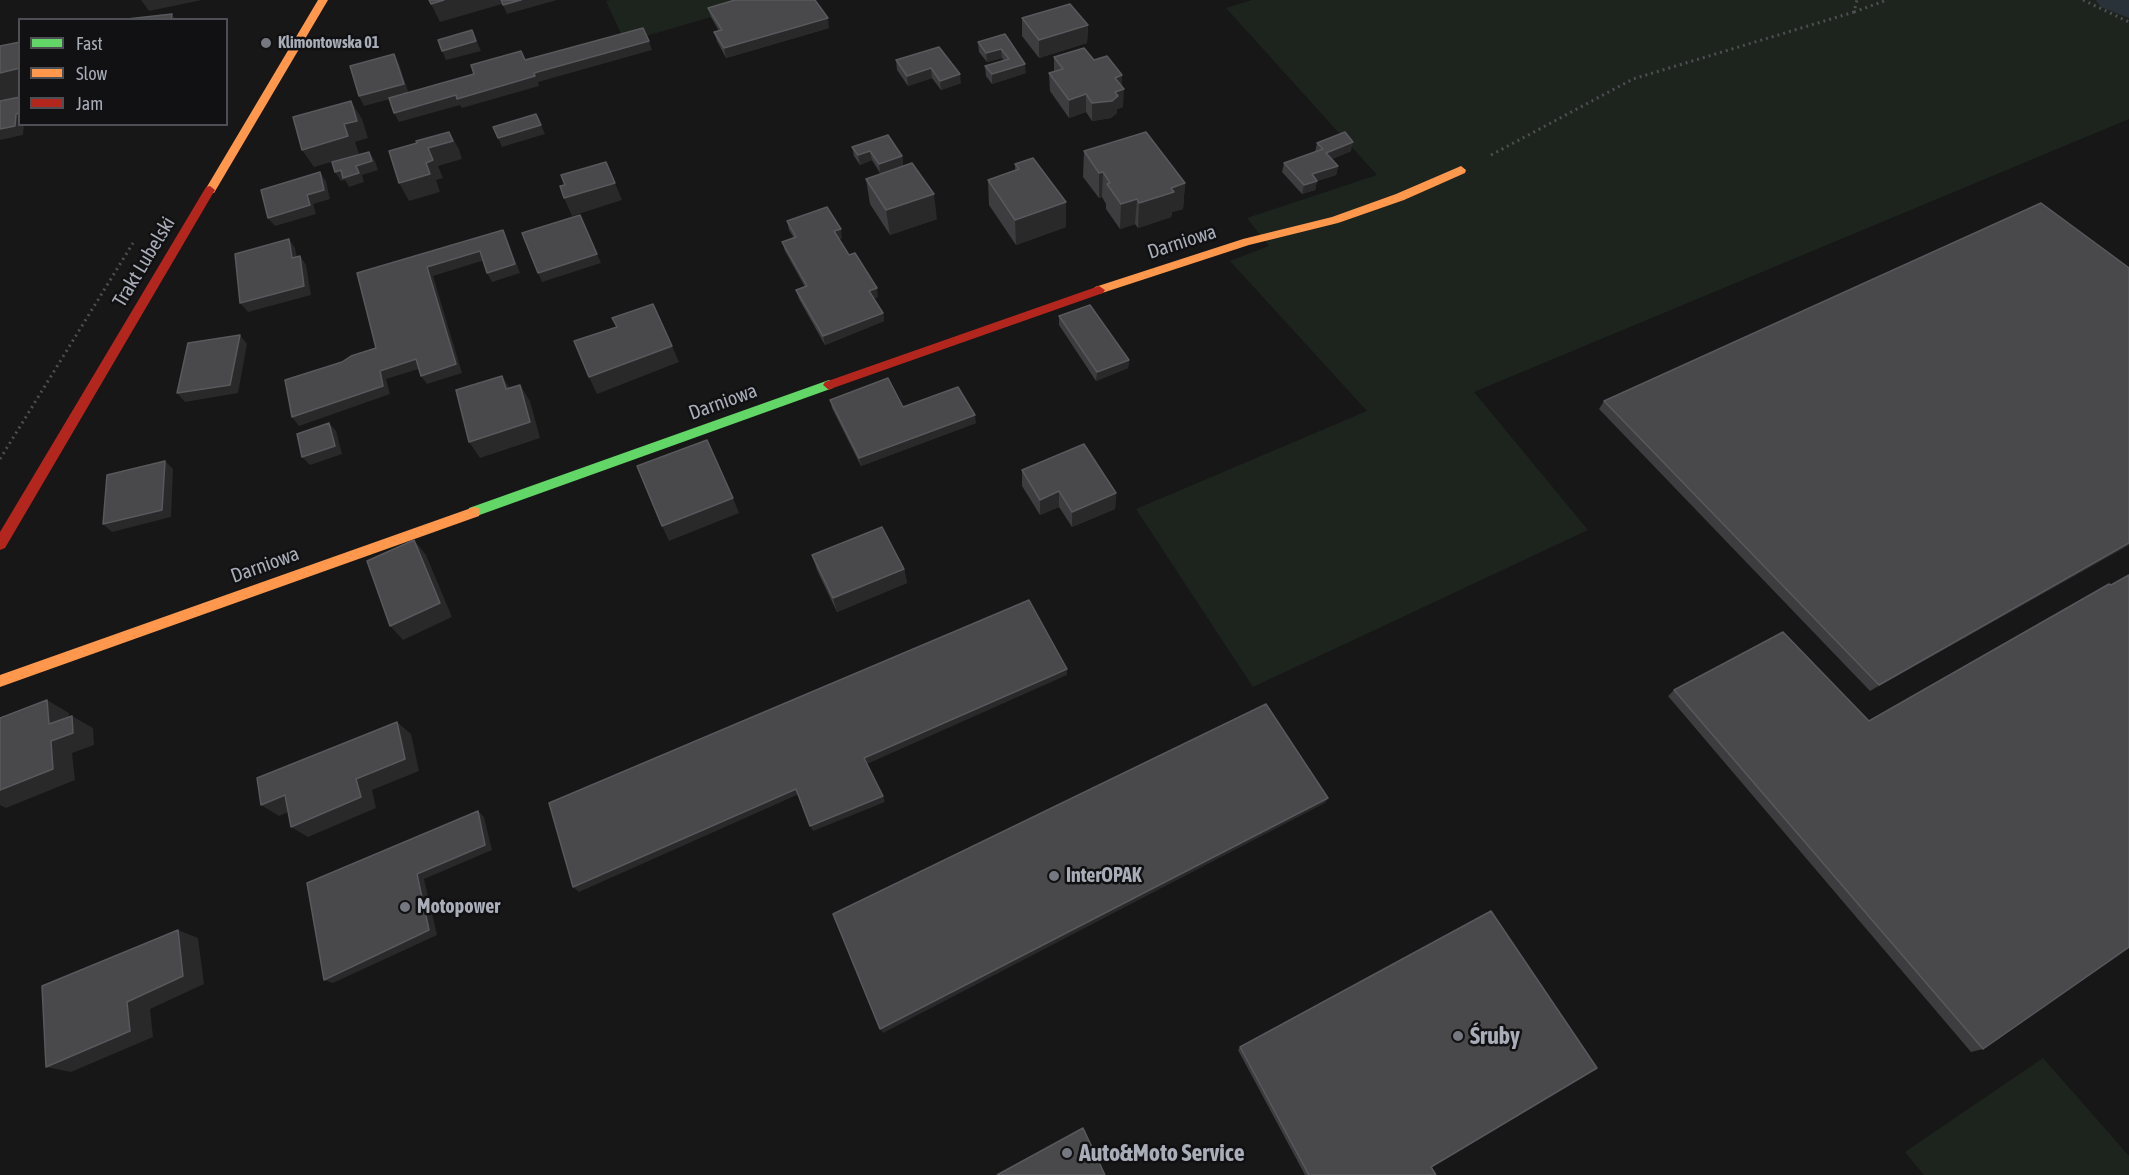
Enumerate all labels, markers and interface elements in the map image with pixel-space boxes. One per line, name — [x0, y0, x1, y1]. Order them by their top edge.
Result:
legend — [18, 18, 228, 126]
text: Fast — [76, 33, 103, 54]
place label: Klimontowska 01 — [278, 33, 379, 53]
marker: Klimontowska 01 — [259, 36, 273, 50]
text: Slow — [76, 63, 107, 84]
text: Jam — [76, 93, 103, 114]
street label: Trakt Lubelski — [108, 213, 180, 311]
street label: Darniowa — [1145, 220, 1219, 264]
street label: Darniowa — [686, 379, 760, 425]
street label: Darniowa — [228, 542, 302, 588]
place label: InterOPAK — [1066, 864, 1142, 888]
marker: InterOPAK — [1047, 869, 1061, 883]
place label: Motopower — [417, 895, 500, 919]
marker: Motopower — [398, 900, 412, 914]
place label: Śruby — [1470, 1022, 1520, 1050]
marker: Śruby — [1451, 1029, 1465, 1043]
place label: Auto&Moto Service — [1079, 1139, 1245, 1167]
marker: Auto&Moto Service — [1060, 1146, 1074, 1160]

